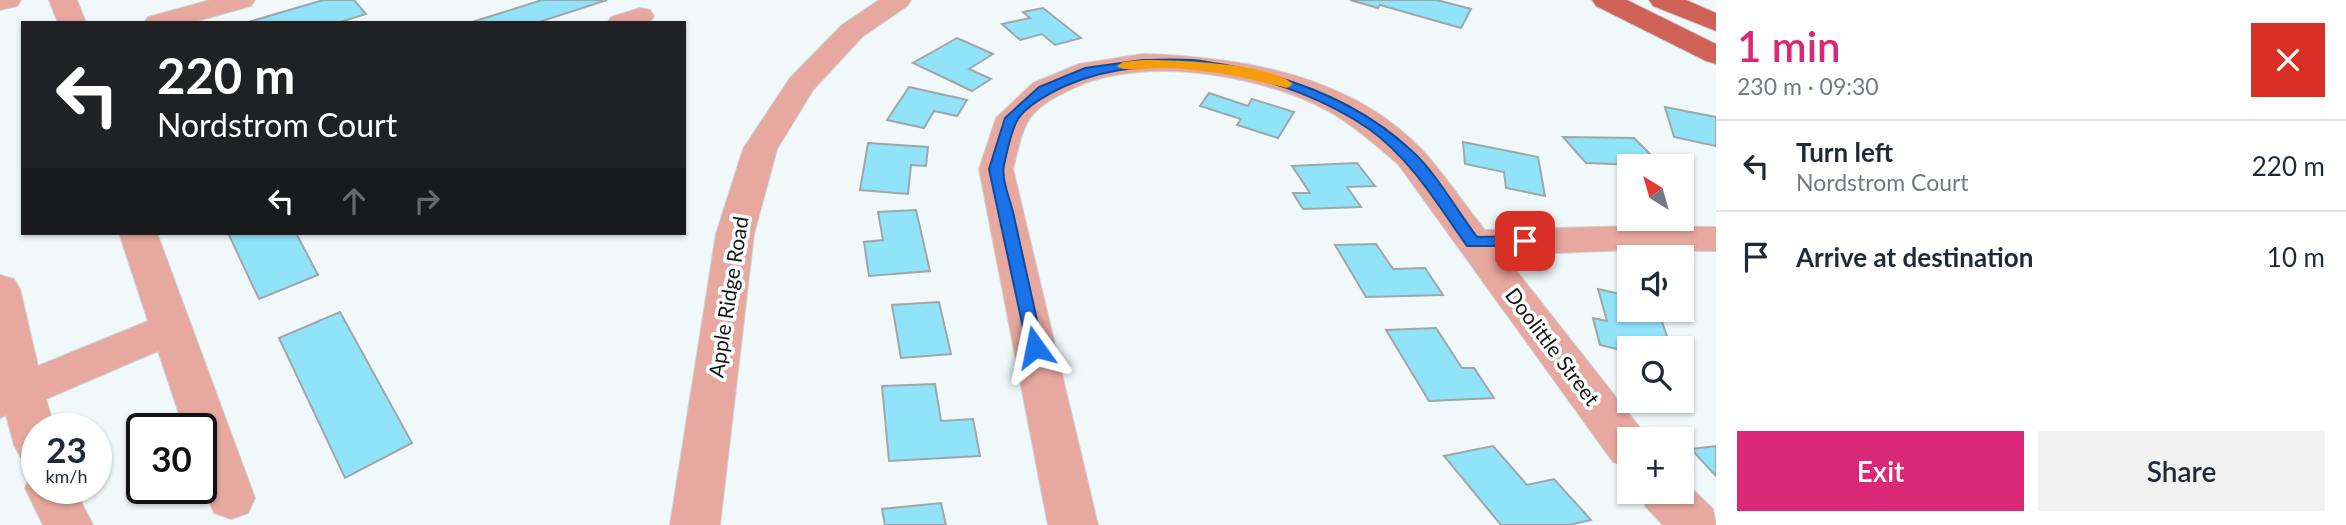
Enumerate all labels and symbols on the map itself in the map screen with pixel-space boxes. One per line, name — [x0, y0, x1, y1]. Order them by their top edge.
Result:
north arrow — [1617, 154, 1694, 231]
pin — [1495, 211, 1555, 271]
street label: Apple Ridge Road — [702, 214, 753, 379]
street label: Doolittle Street — [1501, 282, 1606, 410]
position arrow — [998, 310, 1072, 384]
speed limit sign: 30 — [126, 413, 217, 504]

